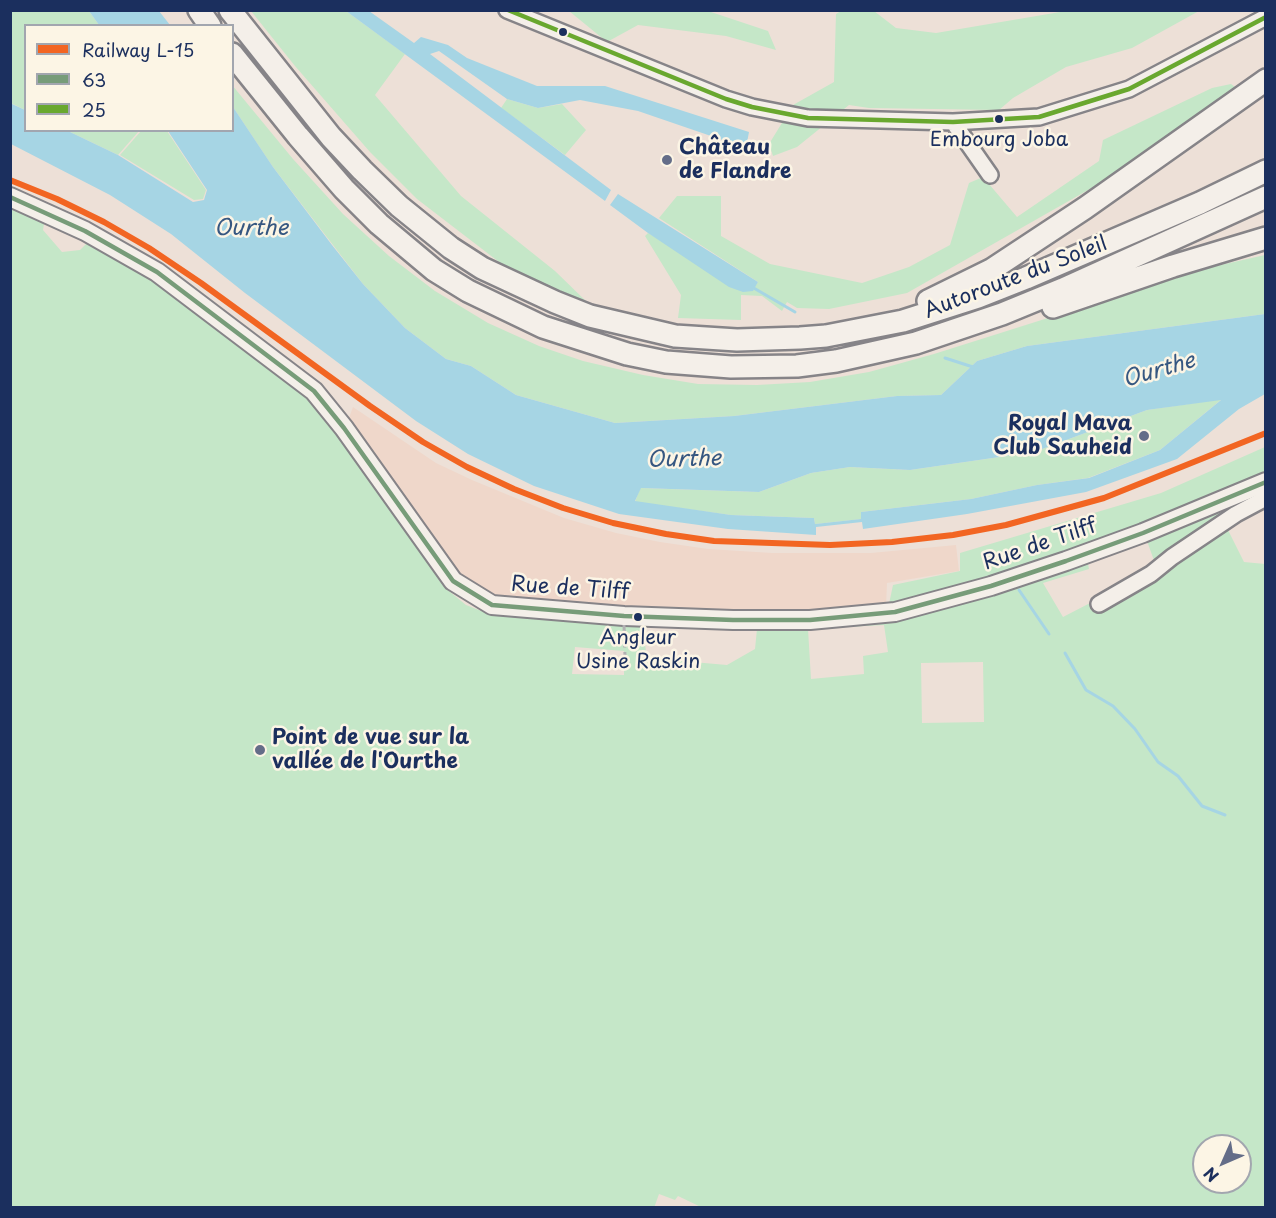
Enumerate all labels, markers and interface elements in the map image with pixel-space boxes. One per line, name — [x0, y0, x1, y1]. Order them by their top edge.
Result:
legend — [24, 24, 234, 132]
unlabelled marker — [557, 26, 569, 38]
text: Railway L-15 — [82, 36, 194, 63]
text: 63 — [82, 66, 106, 93]
text: 25 — [82, 96, 106, 123]
marker: Embourg Joba — [993, 113, 1005, 125]
place label: Embourg Joba — [930, 128, 1068, 152]
place label: Château de Flandre — [679, 135, 791, 185]
marker: Château de Flandre — [660, 153, 674, 167]
water label: Ourthe — [214, 216, 288, 242]
street label: Autoroute du Soleil — [921, 231, 1111, 325]
water label: Ourthe — [1120, 348, 1198, 394]
place label: Royal Mava Club Sauheid — [993, 411, 1132, 461]
marker: Royal Mava Club Sauheid — [1137, 429, 1151, 443]
water label: Ourthe — [647, 446, 721, 474]
street label: Rue de Tilff — [980, 514, 1100, 576]
street label: Rue de Tilff — [510, 572, 630, 606]
marker: Angleur Usine Raskin — [632, 611, 644, 623]
place label: Angleur Usine Raskin — [576, 626, 700, 673]
place label: Point de vue sur la vallée de l'Ourthe — [272, 725, 469, 775]
marker: Point de vue sur la vallée de l'Ourthe — [253, 743, 267, 757]
north arrow — [1192, 1134, 1252, 1194]
text: N — [1198, 1162, 1224, 1188]

